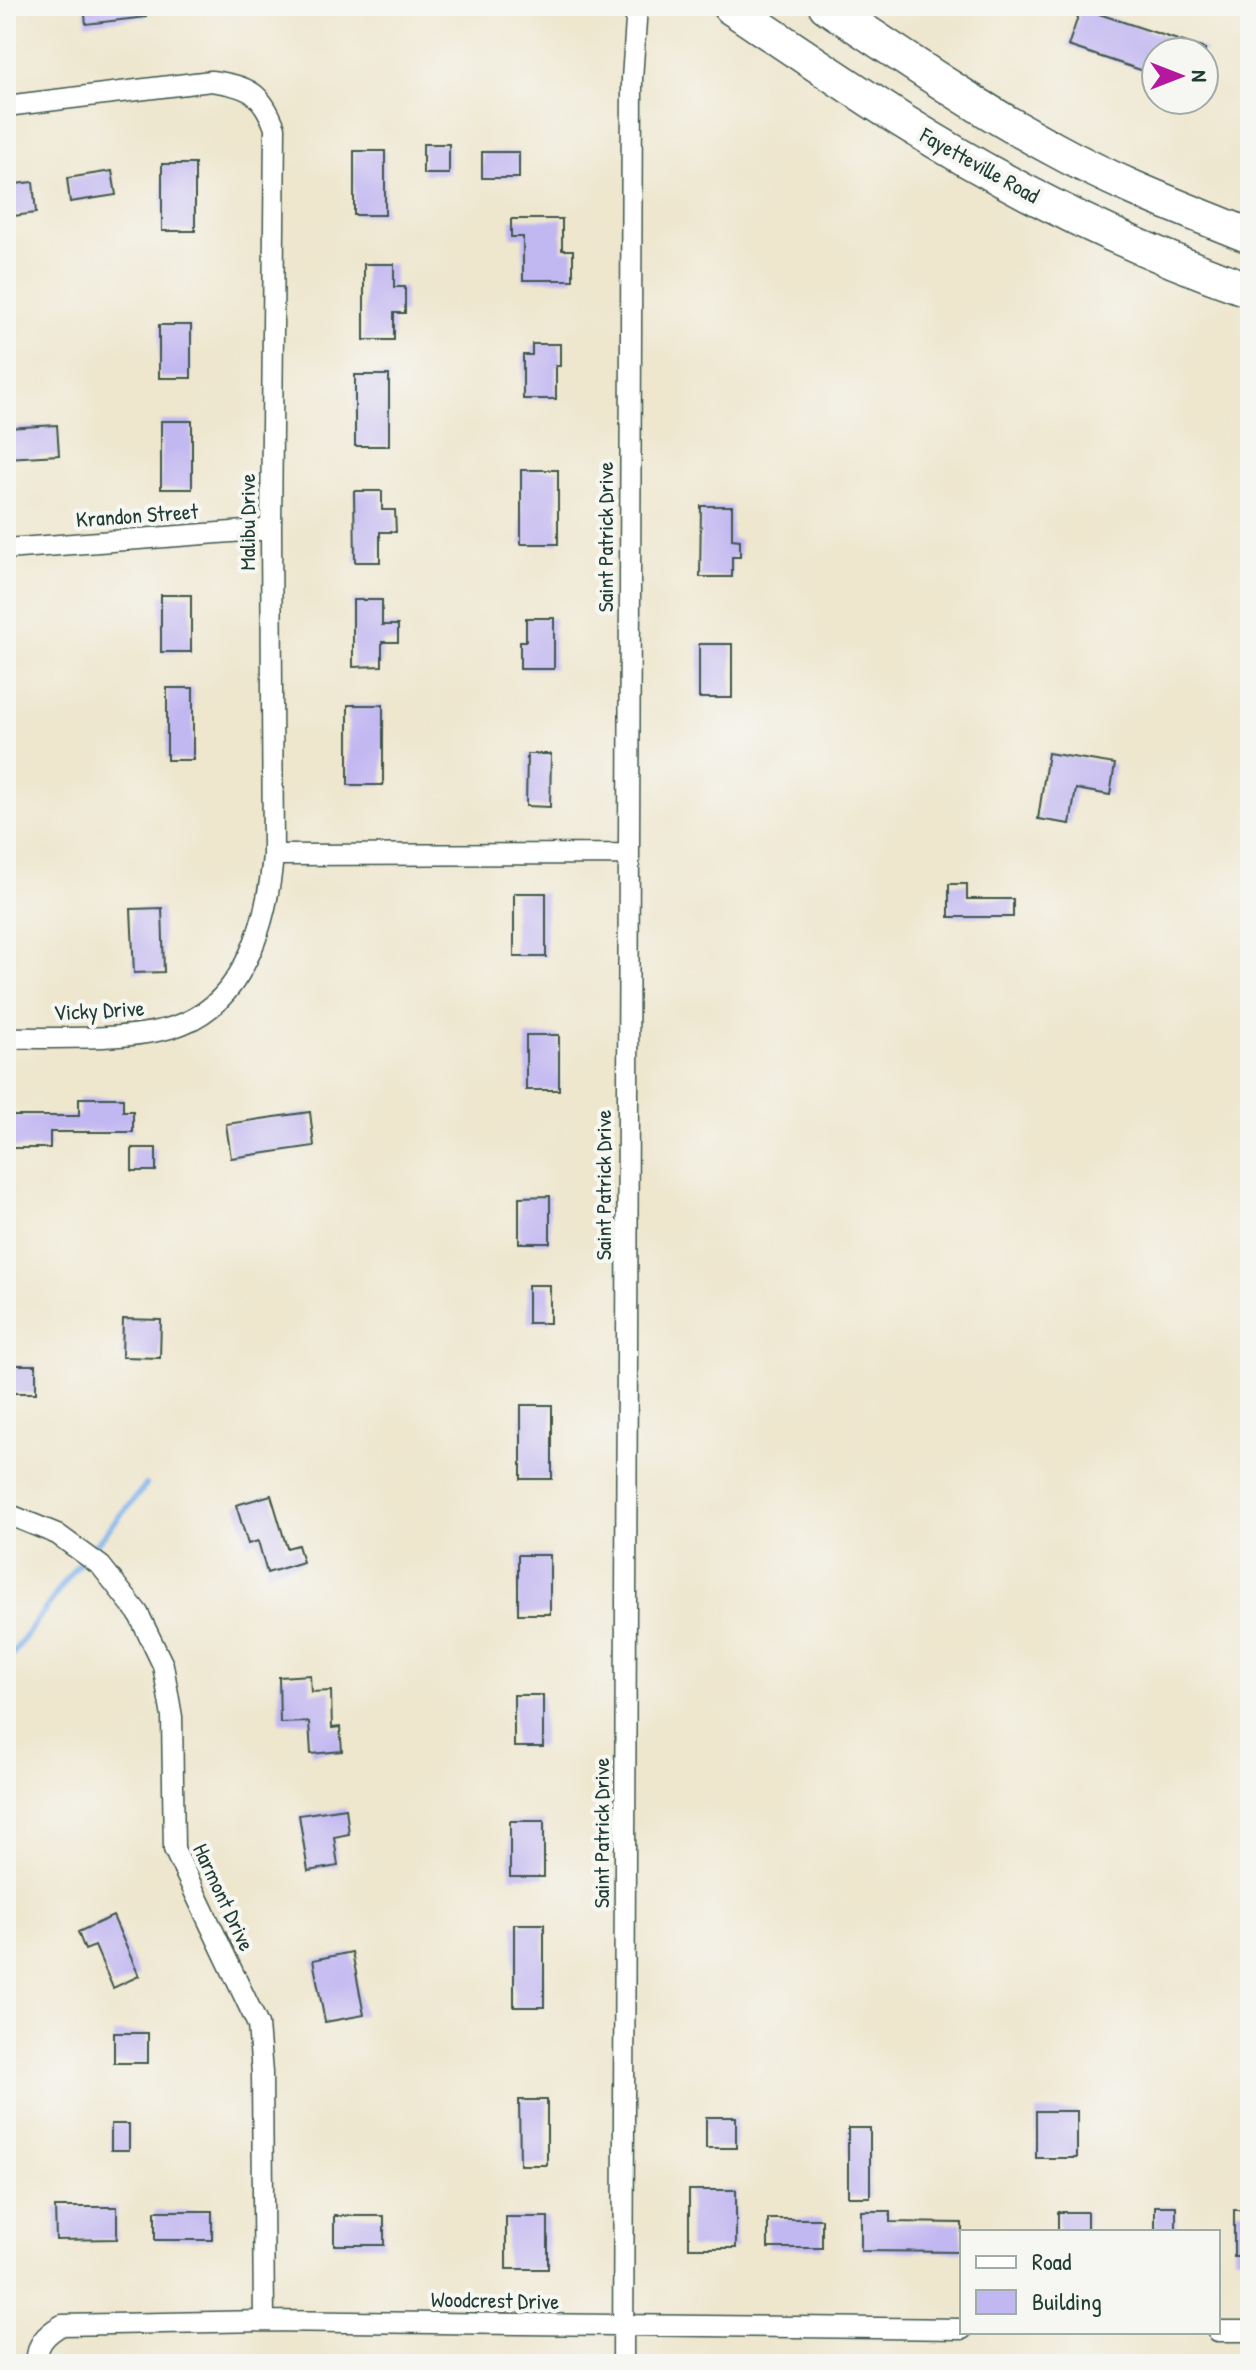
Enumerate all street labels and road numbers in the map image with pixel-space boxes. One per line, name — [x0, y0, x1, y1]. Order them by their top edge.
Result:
street label: Fayetteville Road — [914, 119, 1045, 210]
street label: Saint Patrick Drive — [590, 461, 620, 612]
street label: Malibu Drive — [232, 473, 262, 570]
street label: Krandon Street — [75, 496, 199, 534]
street label: Vicky Drive — [53, 993, 145, 1027]
street label: Saint Patrick Drive — [588, 1109, 618, 1260]
street label: Saint Patrick Drive — [586, 1757, 616, 1908]
street label: Harmont Drive — [186, 1838, 262, 1956]
street label: Woodcrest Drive — [431, 2284, 560, 2316]

